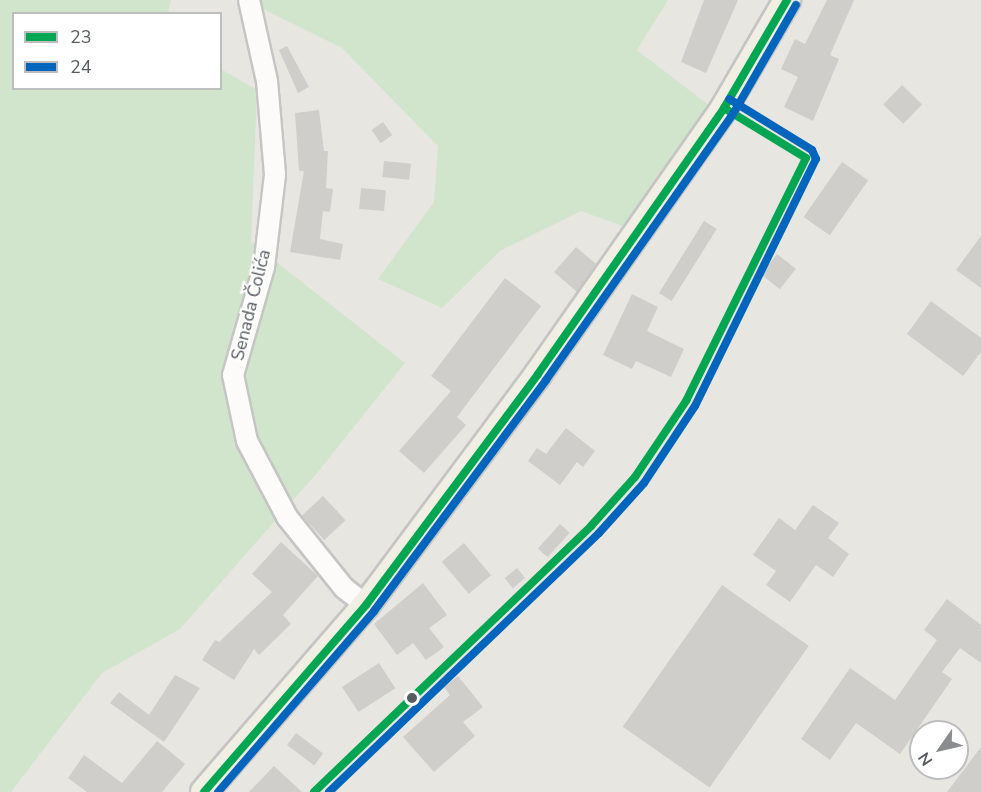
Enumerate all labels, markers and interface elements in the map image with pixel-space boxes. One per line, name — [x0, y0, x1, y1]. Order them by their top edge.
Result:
legend — [12, 12, 222, 90]
text: 23 — [70, 25, 92, 49]
text: 24 — [70, 55, 92, 79]
street label: Senada Čolića — [227, 247, 275, 363]
unlabelled marker — [406, 692, 418, 704]
north arrow — [909, 720, 969, 780]
text: N — [913, 748, 938, 770]

